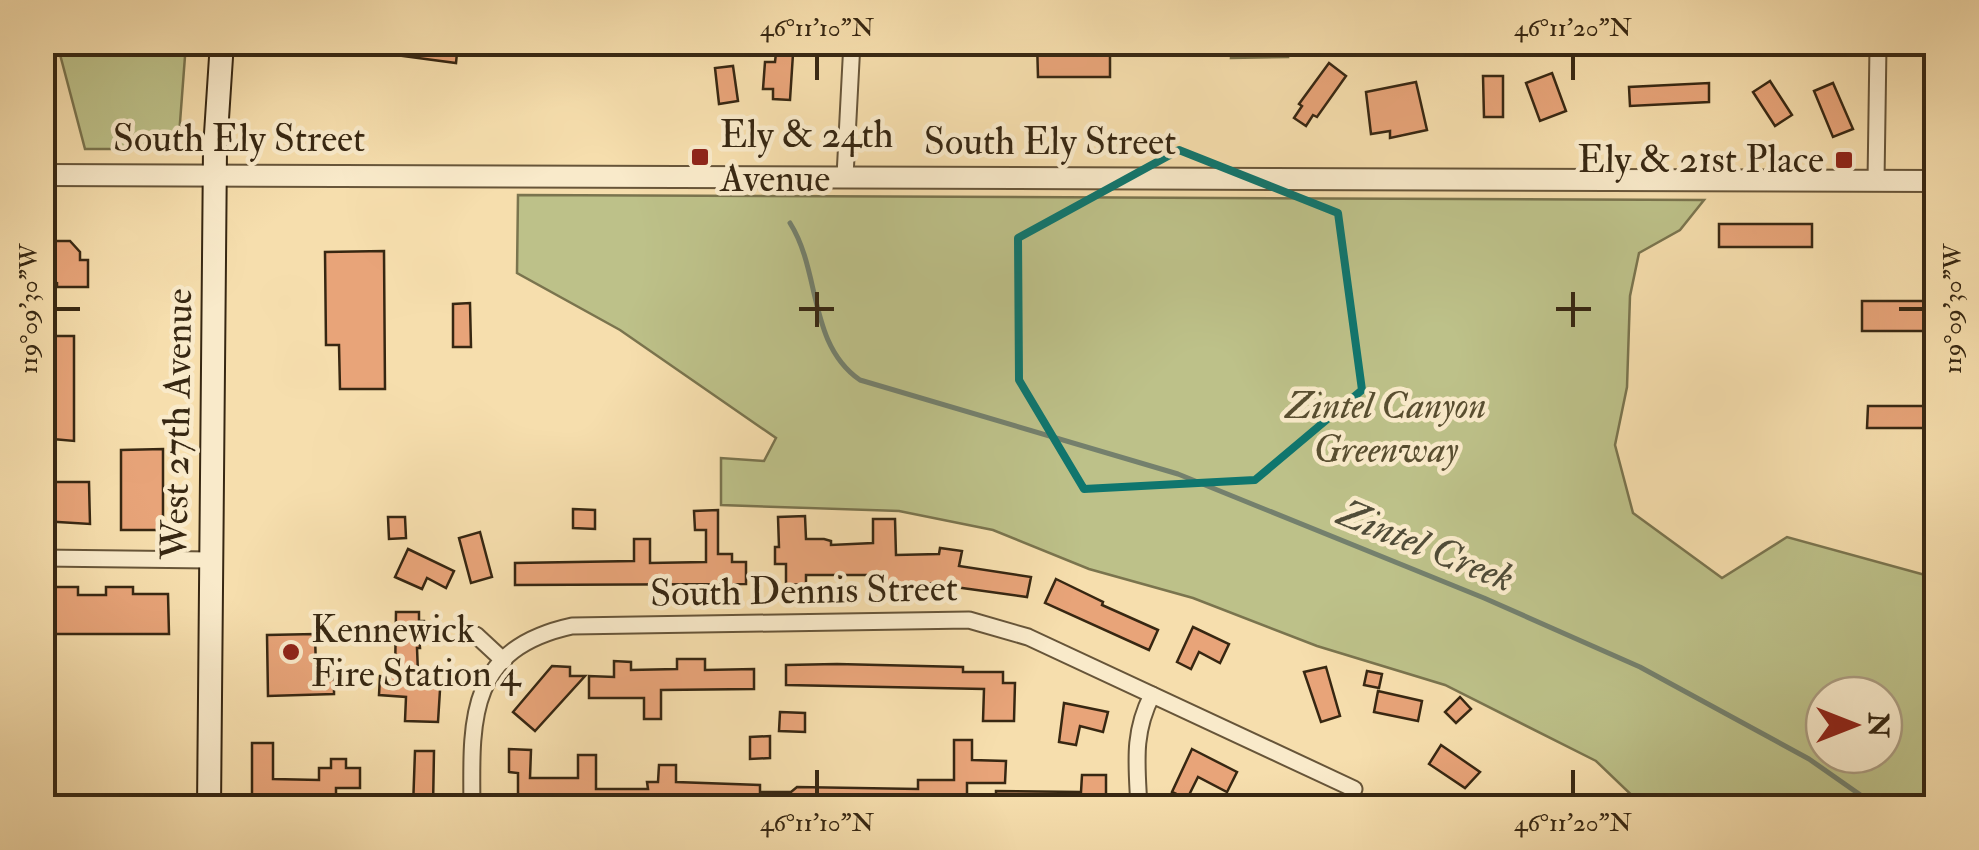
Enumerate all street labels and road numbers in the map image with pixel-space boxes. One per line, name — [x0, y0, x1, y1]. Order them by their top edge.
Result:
street label: South Ely Street — [113, 115, 365, 163]
street label: South Ely Street — [924, 118, 1176, 166]
street label: West 27th Avenue — [151, 288, 203, 561]
street label: South Dennis Street — [650, 564, 958, 618]

